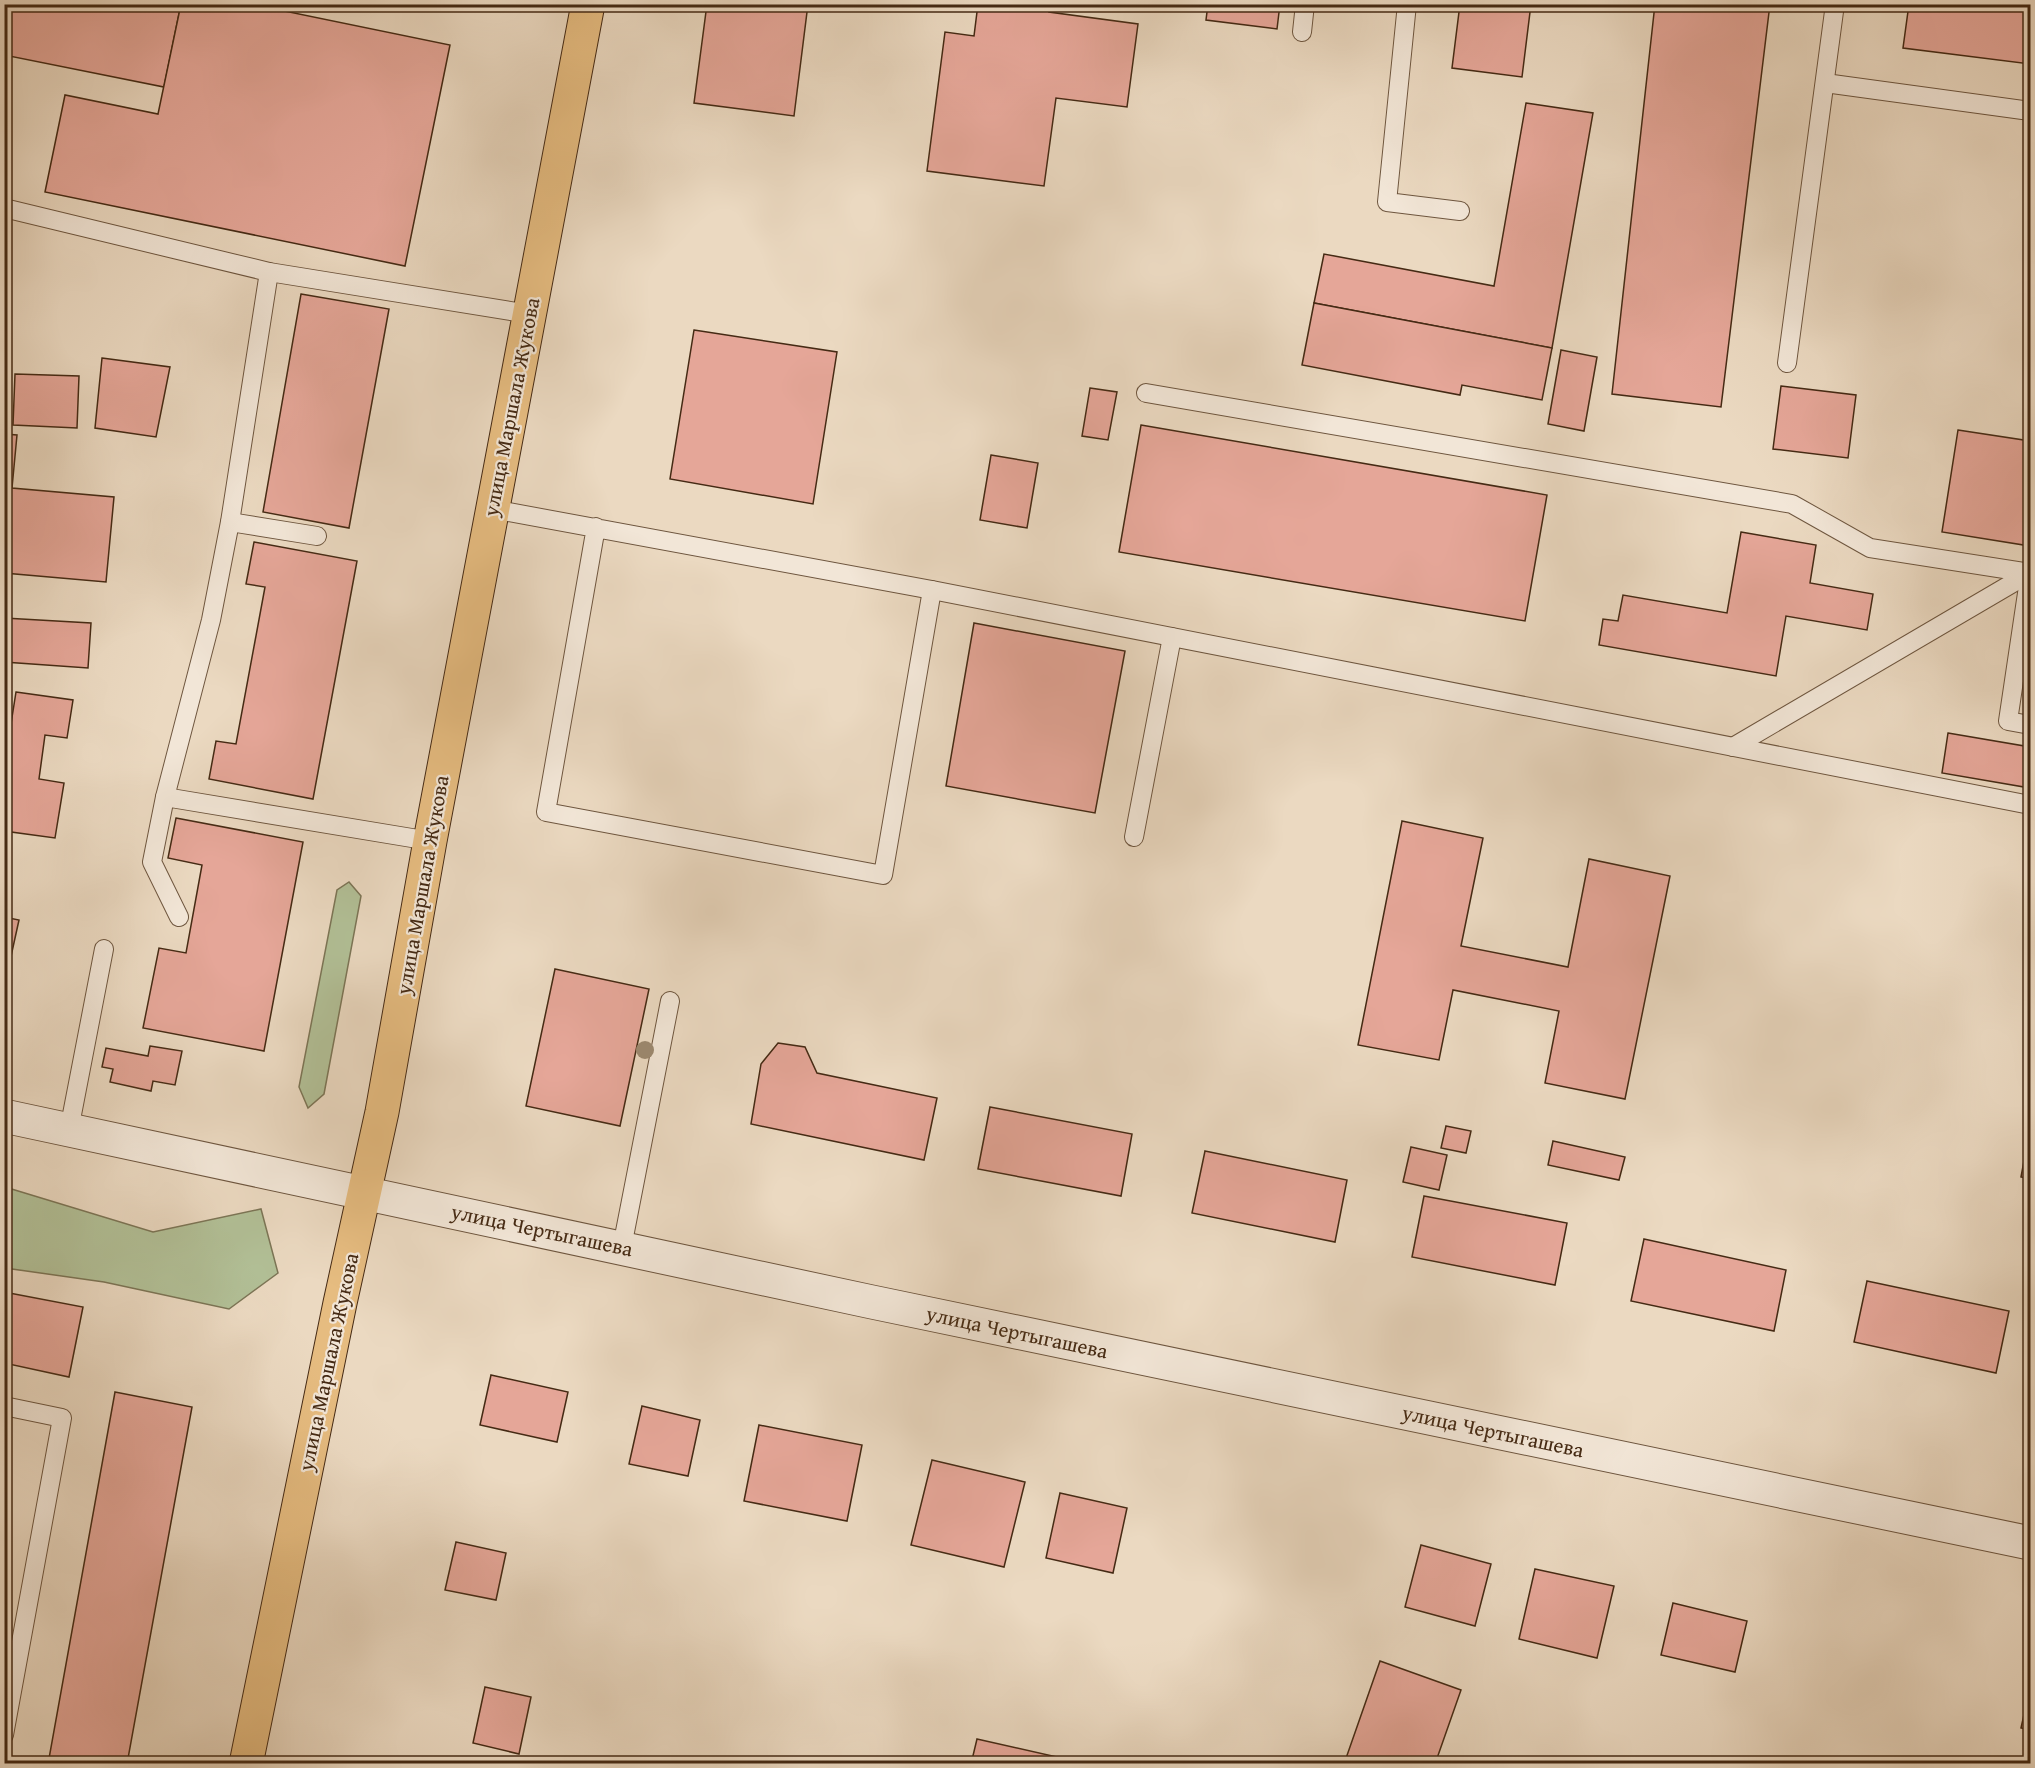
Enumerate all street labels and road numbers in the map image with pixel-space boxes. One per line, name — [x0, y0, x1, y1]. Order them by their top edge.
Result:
street label: улица Маршала Жукова — [474, 295, 547, 520]
street label: улица Маршала Жукова — [387, 773, 457, 998]
street label: улица Чертыгашева — [447, 1195, 636, 1264]
street label: улица Маршала Жукова — [290, 1250, 366, 1475]
street label: улица Чертыгашева — [922, 1297, 1111, 1366]
street label: улица Чертыгашева — [1398, 1396, 1587, 1465]

